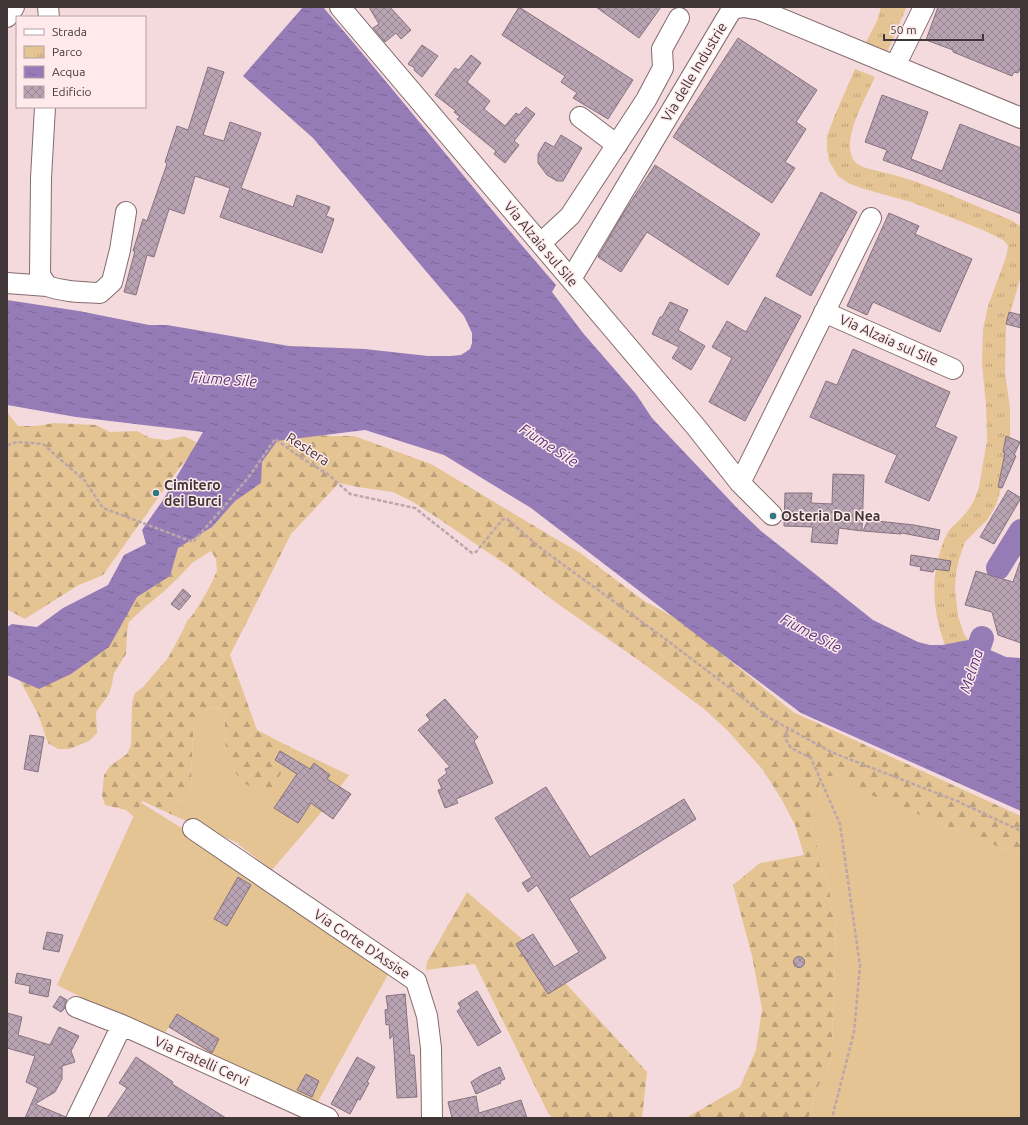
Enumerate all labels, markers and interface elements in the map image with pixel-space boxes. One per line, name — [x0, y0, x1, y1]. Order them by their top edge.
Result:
legend — [16, 16, 146, 108]
scale bar — [884, 16, 983, 42]
street label: Via delle Industrie — [658, 19, 730, 125]
text: 50 m — [890, 23, 917, 36]
text: Strada — [52, 25, 87, 38]
text: Parco — [52, 45, 82, 58]
text: Acqua — [52, 65, 85, 78]
text: Edificio — [52, 85, 92, 98]
street label: Via Alzaia sul Sile — [501, 198, 581, 290]
street label: Via Alzaia sul Sile — [837, 311, 941, 369]
water label: Fiume Sile — [190, 368, 258, 390]
water label: Fiume Sile — [517, 420, 582, 470]
street label: Restera — [283, 429, 333, 469]
place label: Cimitero dei Burci — [164, 477, 222, 509]
marker: Cimitero dei Burci — [151, 488, 161, 498]
place label: Osteria Da Nea — [781, 508, 880, 524]
marker: Osteria Da Nea — [768, 511, 778, 521]
water label: Fiume Sile — [778, 610, 845, 656]
water label: Melma — [956, 647, 986, 695]
street label: Via Corte D'Assise — [311, 906, 413, 982]
street label: Via Fratelli Cervi — [152, 1033, 252, 1089]

